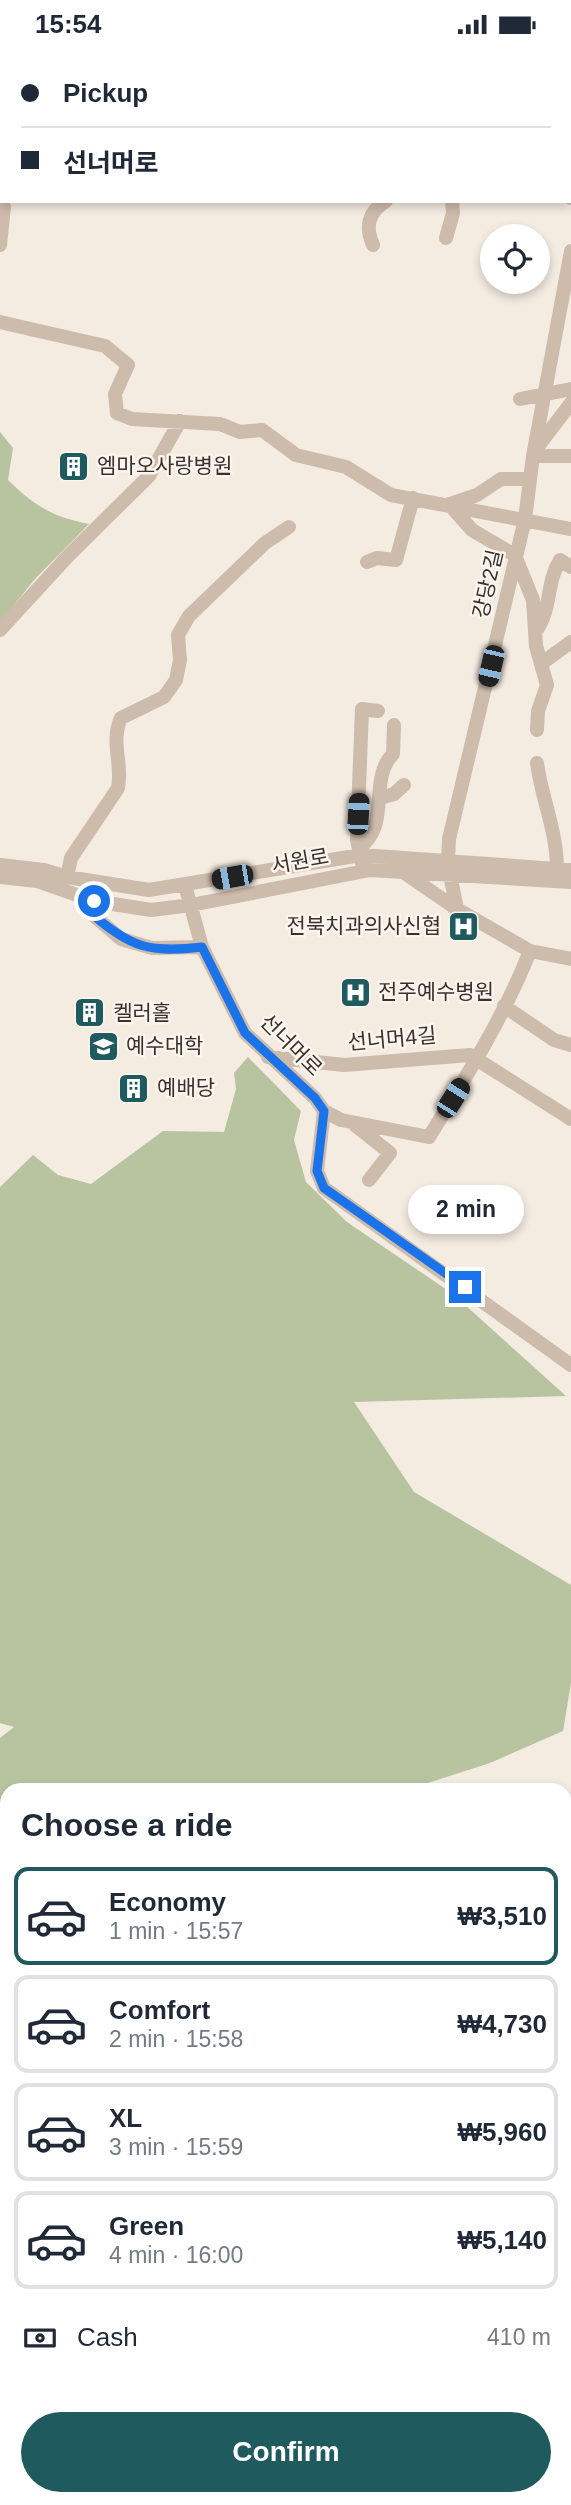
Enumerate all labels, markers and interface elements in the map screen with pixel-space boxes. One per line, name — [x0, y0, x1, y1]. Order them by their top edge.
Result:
text: 15:54 — [35, 9, 102, 39]
text: Pickup — [63, 78, 148, 108]
text: 선너머로 — [63, 148, 159, 178]
map controls — [480, 224, 550, 294]
button: locate — [480, 224, 550, 294]
building icon: 엠마오사랑병원 — [57, 449, 91, 483]
place label: 엠마오사랑병원 — [97, 454, 232, 477]
street label: 강당2길 — [468, 547, 507, 620]
car — [477, 643, 506, 689]
car — [347, 792, 370, 836]
street label: 서원로 — [269, 844, 330, 877]
car — [210, 863, 255, 891]
route start — [78, 885, 110, 917]
hospital icon: 전북치과의사신협 — [447, 909, 481, 943]
place label: 전북치과의사신협 — [286, 914, 441, 937]
hospital icon: 전주예수병원 — [338, 975, 372, 1009]
place label: 전주예수병원 — [378, 980, 494, 1003]
building icon: 켈러홀 — [73, 996, 107, 1030]
place label: 켈러홀 — [113, 1001, 171, 1024]
street label: 선너머로 — [256, 1009, 327, 1080]
street label: 선너머4길 — [347, 1023, 437, 1054]
school or university icon: 예수대학 — [86, 1029, 120, 1063]
place label: 예수대학 — [126, 1034, 203, 1057]
building icon: 예배당 — [117, 1071, 151, 1105]
car — [433, 1075, 474, 1121]
place label: 예배당 — [157, 1076, 215, 1099]
callout: 2 min — [407, 1185, 523, 1235]
text: 2 min — [436, 1196, 496, 1222]
route end — [449, 1271, 481, 1303]
text: Choose a ride — [21, 1807, 233, 1843]
icon: car — [25, 1885, 88, 1948]
text: Economy — [109, 1887, 226, 1917]
text: ₩3,510 — [457, 1901, 547, 1931]
text: 1 min · 15:57 — [109, 1918, 243, 1944]
icon: car — [25, 1993, 88, 2056]
text: Comfort — [109, 1995, 210, 2025]
text: ₩4,730 — [457, 2009, 547, 2039]
text: 2 min · 15:58 — [109, 2026, 243, 2052]
icon: car — [25, 2101, 88, 2164]
text: XL — [109, 2103, 142, 2133]
text: ₩5,960 — [457, 2117, 547, 2147]
text: 3 min · 15:59 — [109, 2134, 243, 2160]
icon: car — [25, 2209, 88, 2272]
text: Green — [109, 2211, 184, 2241]
text: ₩5,140 — [457, 2225, 547, 2255]
text: 4 min · 16:00 — [109, 2242, 243, 2268]
icon: cash — [21, 2319, 59, 2357]
text: Cash — [77, 2322, 138, 2352]
text: 410 m — [487, 2324, 551, 2350]
button: Confirm — [21, 2412, 551, 2492]

